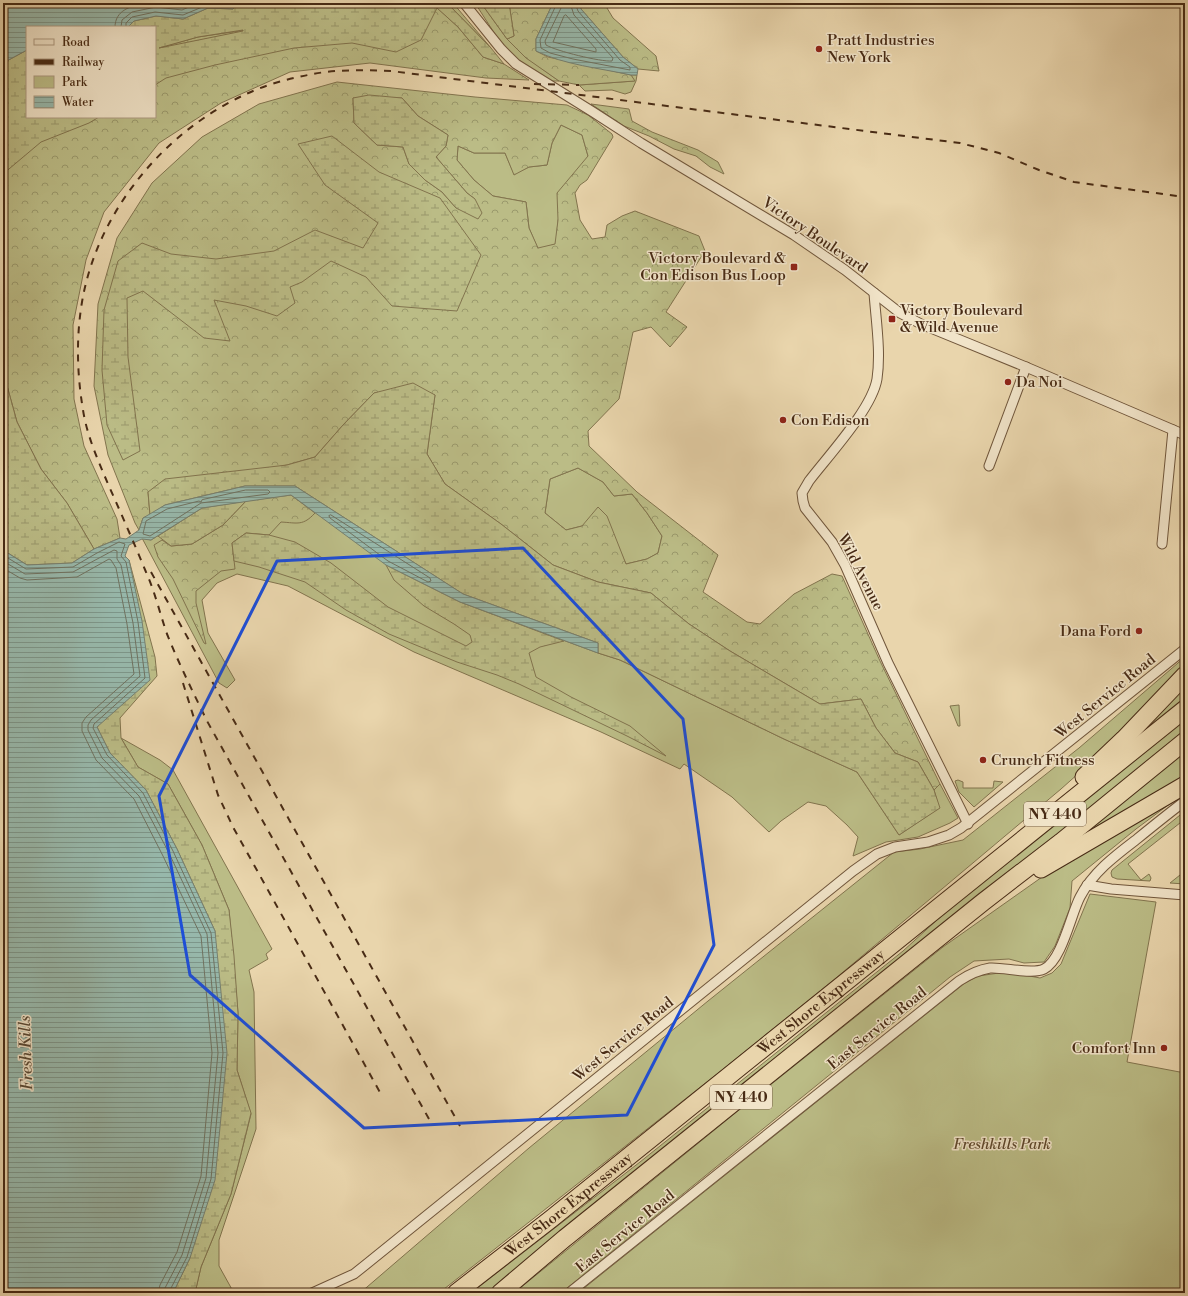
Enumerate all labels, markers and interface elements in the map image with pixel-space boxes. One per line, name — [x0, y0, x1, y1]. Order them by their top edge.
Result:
legend — [26, 26, 156, 118]
place label: Pratt Industries New York — [827, 31, 935, 67]
text: Road — [62, 35, 90, 50]
marker: Pratt Industries New York — [814, 44, 824, 54]
text: Railway — [62, 55, 104, 70]
text: Park — [62, 75, 88, 90]
text: Water — [61, 95, 94, 110]
street label: Victory Boulevard — [758, 193, 871, 278]
place label: Victory Boulevard & Con Edison Bus Loop — [640, 249, 786, 285]
marker: Victory Boulevard & Con Edison Bus Loop — [789, 262, 799, 272]
place label: Victory Boulevard & Wild Avenue — [899, 301, 1023, 337]
marker: Victory Boulevard & Wild Avenue — [887, 314, 897, 324]
place label: Da Noi — [1016, 373, 1063, 392]
marker: Da Noi — [1003, 377, 1013, 387]
place label: Con Edison — [791, 411, 870, 430]
marker: Con Edison — [778, 415, 788, 425]
street label: Wild Avenue — [833, 530, 888, 614]
place label: Dana Ford — [1060, 622, 1131, 641]
marker: Dana Ford — [1134, 626, 1144, 636]
street label: West Service Road — [1050, 650, 1160, 743]
place label: Crunch Fitness — [991, 751, 1095, 770]
marker: Crunch Fitness — [978, 755, 988, 765]
road number: NY 440 — [1024, 802, 1086, 826]
street label: West Shore Expressway — [753, 945, 889, 1060]
street label: East Service Road — [824, 982, 931, 1074]
street label: West Service Road — [568, 993, 678, 1086]
water label: Fresh Kills — [15, 1015, 37, 1091]
place label: Comfort Inn — [1072, 1039, 1156, 1058]
marker: Comfort Inn — [1159, 1043, 1169, 1053]
road number: NY 440 — [710, 1085, 772, 1109]
park label: Freshkills Park — [953, 1135, 1051, 1154]
street label: West Shore Expressway — [500, 1148, 637, 1262]
street label: East Service Road — [572, 1185, 679, 1277]

